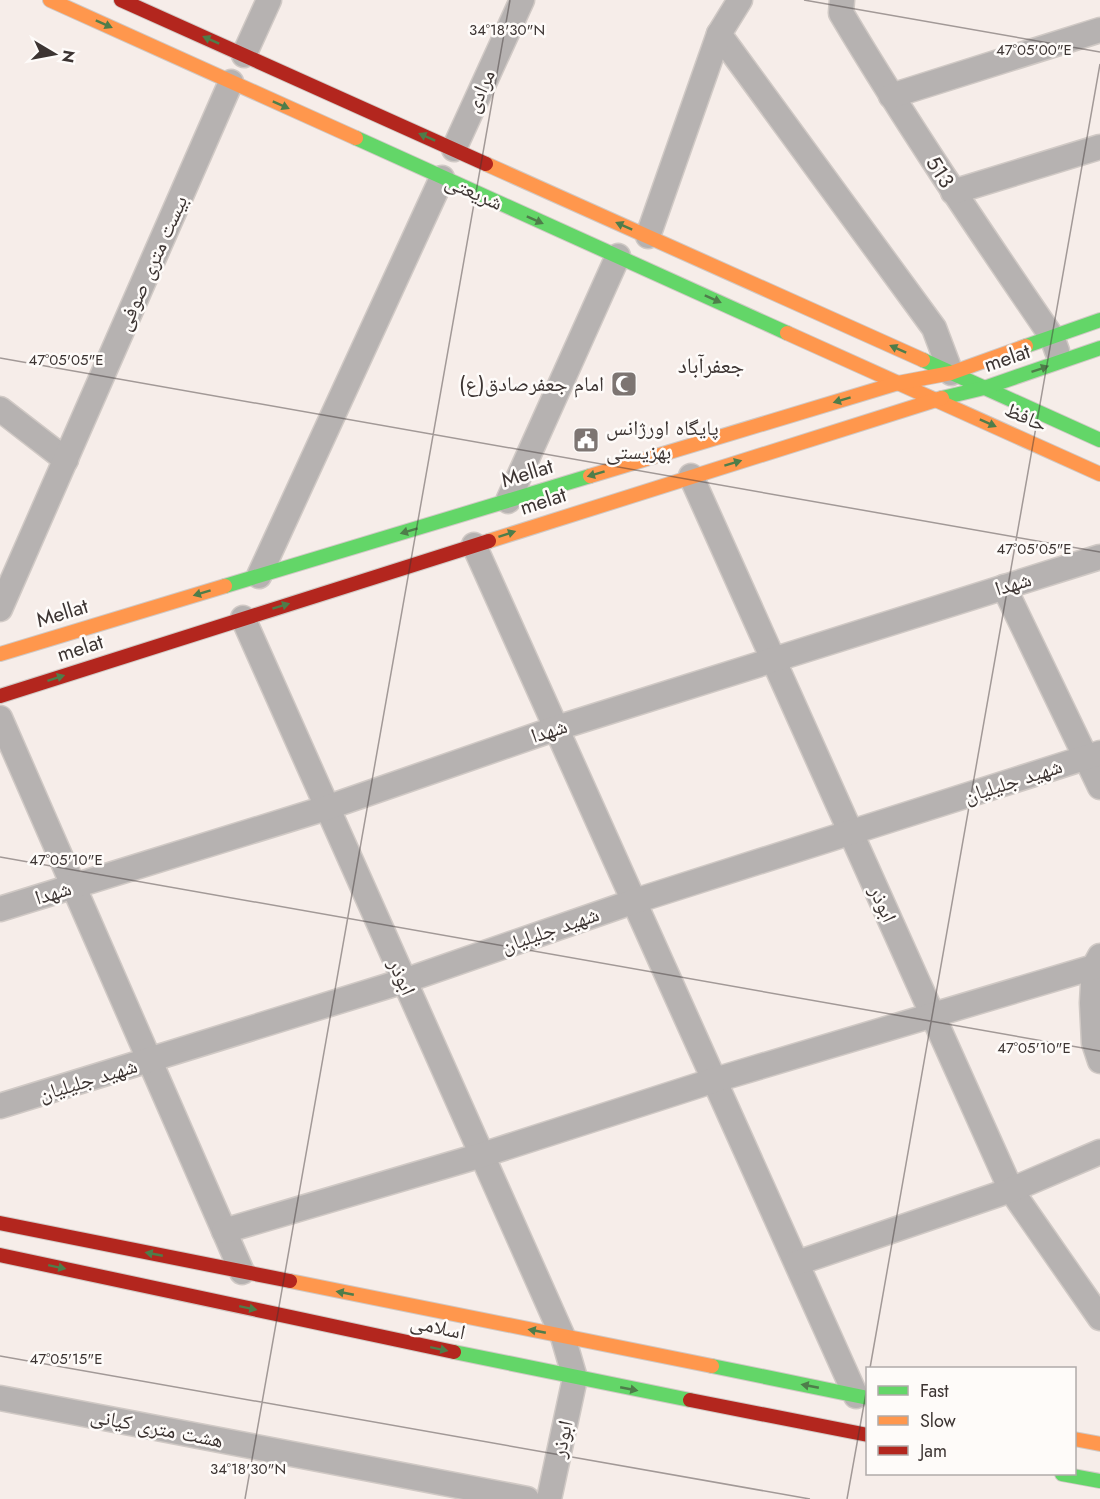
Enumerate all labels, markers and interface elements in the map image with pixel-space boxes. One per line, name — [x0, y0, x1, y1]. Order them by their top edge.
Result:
text: 34°18'30"N — [469, 19, 545, 41]
one-way arrow — [95, 20, 112, 29]
north arrow — [24, 24, 84, 84]
one-way arrow — [202, 36, 219, 45]
text: 47°05'00"E — [996, 39, 1072, 61]
text: N — [56, 48, 81, 65]
street label: مرادی — [457, 64, 503, 118]
one-way arrow — [273, 100, 290, 109]
one-way arrow — [418, 132, 436, 142]
street label: 513 — [918, 150, 962, 194]
street label: شریعتی — [440, 166, 508, 218]
street label: بیست متری صوفی — [109, 191, 195, 335]
one-way arrow — [527, 215, 544, 224]
one-way arrow — [615, 220, 633, 230]
one-way arrow — [705, 294, 723, 304]
street label: melat — [980, 336, 1034, 380]
one-way arrow — [889, 344, 906, 353]
text: 47°05'05"E — [28, 349, 104, 371]
district label: جعفرآباد — [678, 349, 744, 381]
one-way arrow — [1031, 364, 1049, 373]
place label: امام جعفرصادق(ع) — [459, 369, 604, 399]
mosque icon: امام جعفرصادق(ع) — [609, 369, 639, 399]
street label: حافظ — [1000, 394, 1052, 440]
one-way arrow — [833, 396, 851, 405]
place label: پایگاه اورژانس بهزیستی — [606, 413, 719, 467]
one-way arrow — [980, 419, 997, 428]
public building icon: پایگاه اورژانس بهزیستی — [571, 425, 601, 455]
street label: Mellat — [497, 451, 557, 495]
one-way arrow — [724, 458, 742, 467]
one-way arrow — [586, 470, 604, 479]
street label: melat — [516, 479, 570, 523]
one-way arrow — [400, 527, 418, 536]
one-way arrow — [498, 529, 516, 538]
text: 47°05'05"E — [996, 538, 1072, 560]
street label: شهدا — [991, 564, 1035, 604]
one-way arrow — [193, 589, 211, 598]
street label: Mellat — [32, 591, 92, 635]
one-way arrow — [272, 600, 290, 610]
street label: melat — [53, 626, 107, 670]
one-way arrow — [47, 673, 65, 682]
street label: شهدا — [527, 711, 571, 751]
street label: شهید جلیلیان — [960, 751, 1066, 811]
text: 47°05'10"E — [29, 849, 103, 871]
street label: شهدا — [31, 873, 75, 913]
street label: ابوذر — [861, 880, 904, 927]
street label: شهید جلیلیان — [497, 899, 603, 961]
street label: ابوذر — [380, 953, 423, 1000]
text: 47°05'10"E — [997, 1037, 1071, 1059]
street label: شهید جلیلیان — [35, 1051, 141, 1109]
one-way arrow — [145, 1249, 164, 1258]
one-way arrow — [48, 1263, 67, 1272]
one-way arrow — [336, 1288, 355, 1297]
one-way arrow — [239, 1304, 258, 1313]
street label: اسلامی — [408, 1307, 468, 1347]
one-way arrow — [527, 1326, 546, 1336]
one-way arrow — [429, 1345, 448, 1354]
text: 47°05'15"E — [30, 1348, 102, 1370]
legend — [866, 1367, 1076, 1475]
text: Fast — [920, 1378, 949, 1404]
one-way arrow — [801, 1381, 819, 1391]
one-way arrow — [620, 1385, 639, 1394]
street label: هشت متری کیانی — [88, 1400, 226, 1456]
text: Slow — [920, 1408, 957, 1434]
street label: ابوذر — [543, 1418, 581, 1461]
text: Jam — [918, 1438, 947, 1464]
text: 34°18'30"N — [210, 1458, 286, 1480]

